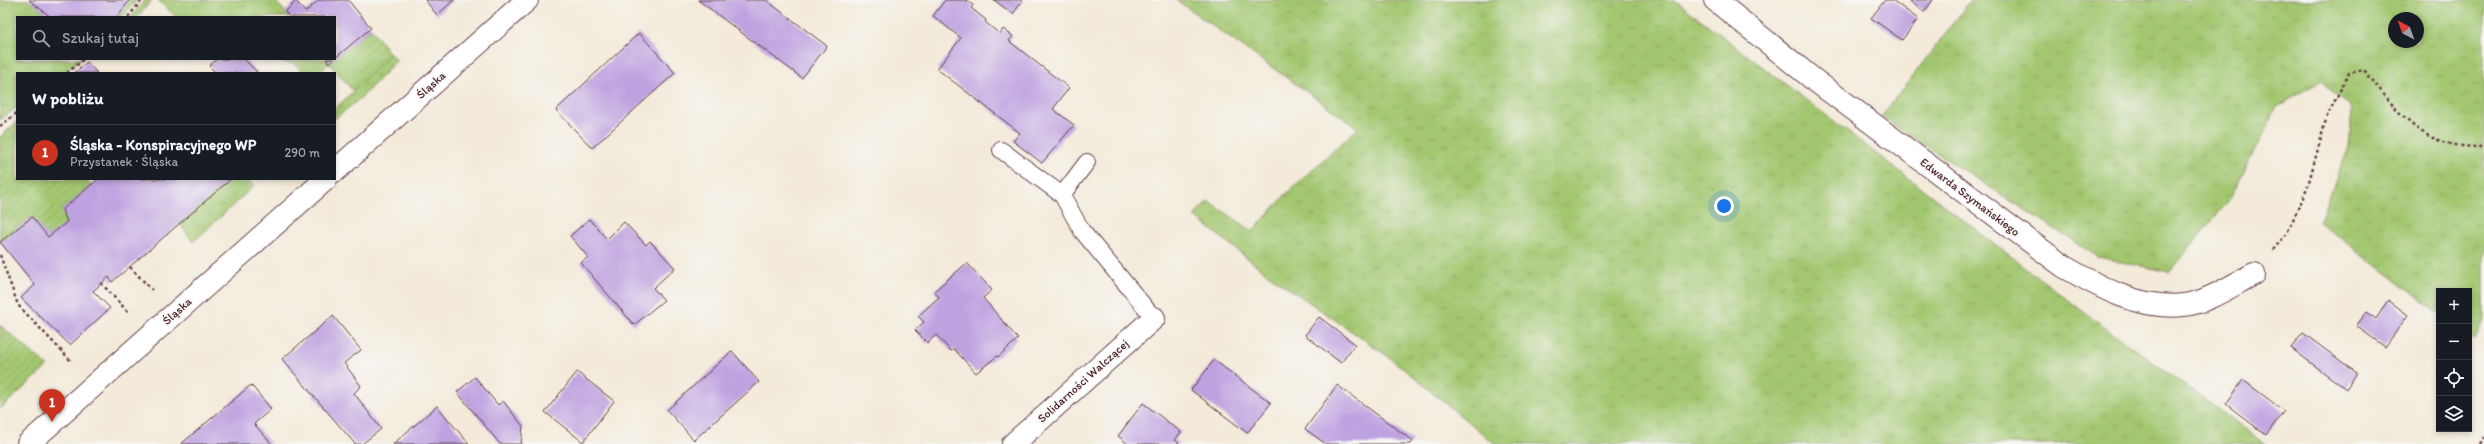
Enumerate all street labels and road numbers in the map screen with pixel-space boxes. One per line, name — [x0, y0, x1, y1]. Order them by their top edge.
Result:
street label: Śląska — [414, 68, 449, 102]
street label: Edwarda Szymańskiego — [1917, 155, 2023, 239]
street label: Śląska — [160, 294, 195, 328]
street label: Solidarności Walczącej — [1035, 336, 1131, 426]

